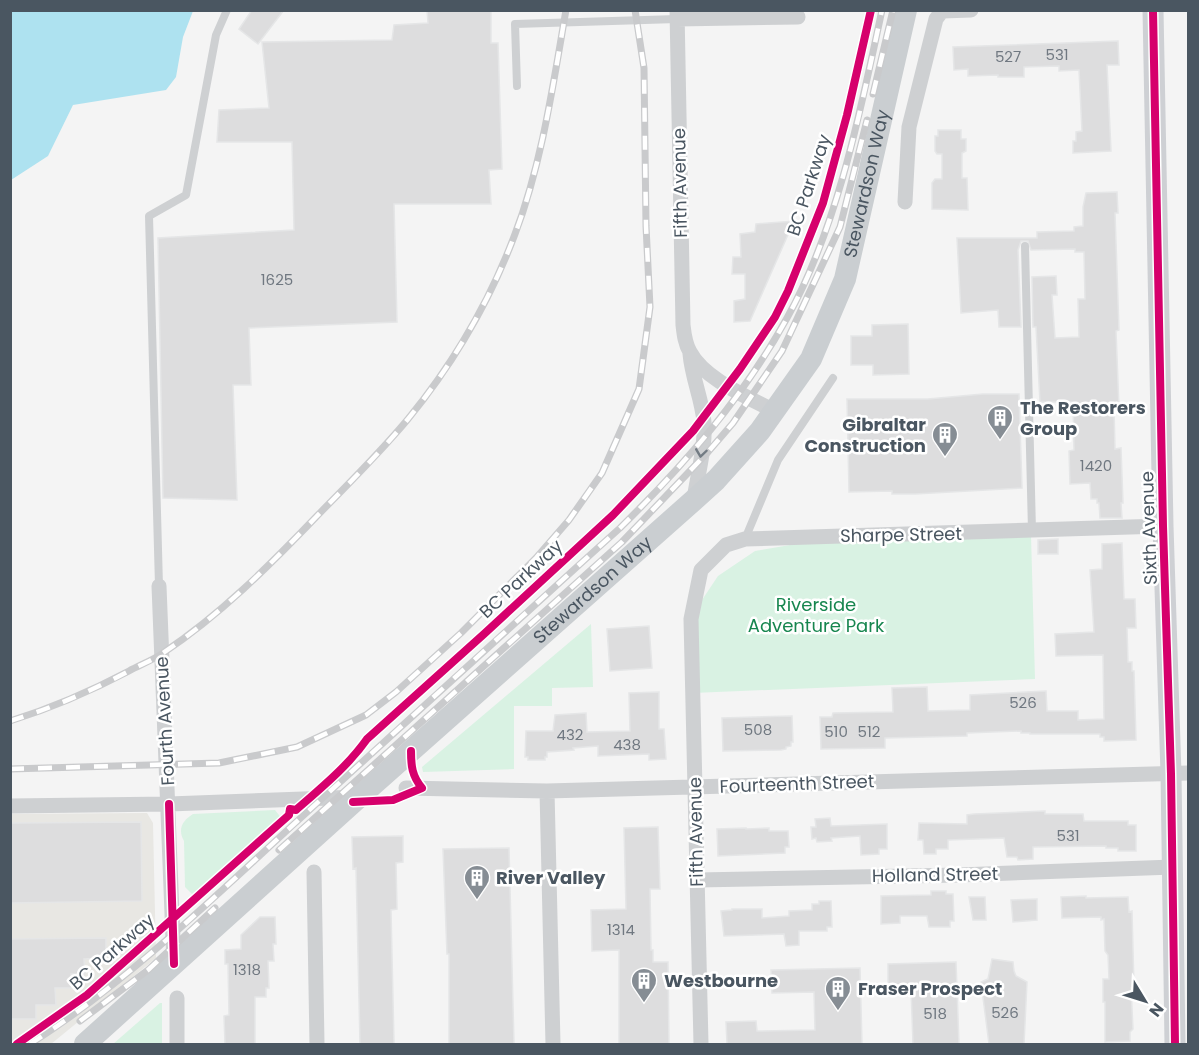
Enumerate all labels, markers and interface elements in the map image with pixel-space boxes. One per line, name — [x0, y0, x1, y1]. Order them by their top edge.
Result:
house number: 531 — [1045, 44, 1069, 65]
house number: 527 — [995, 46, 1021, 67]
street label: Stewardson Way — [837, 107, 895, 260]
street label: Fifth Avenue — [666, 128, 693, 238]
street label: BC Parkway — [780, 131, 837, 239]
house number: 1625 — [261, 269, 293, 290]
place label: The Restorers Group — [1020, 395, 1146, 441]
building icon: The Restorers Group — [985, 403, 1015, 441]
place label: Gibraltar Construction — [804, 412, 926, 458]
building icon: Gibraltar Construction — [930, 420, 960, 458]
one-way arrow — [695, 448, 707, 457]
house number: 1420 — [1080, 455, 1112, 476]
street label: Sixth Avenue — [1134, 471, 1163, 585]
street label: Sharpe Street — [840, 521, 962, 548]
street label: Stewardson Way — [527, 530, 657, 649]
street label: BC Parkway — [474, 534, 568, 624]
park label: Riverside Adventure Park — [748, 592, 885, 638]
street label: Fourth Avenue — [149, 656, 180, 786]
house number: 526 — [1009, 692, 1037, 713]
house number: 508 — [744, 719, 772, 740]
house number: 510 — [824, 721, 848, 742]
house number: 512 — [858, 721, 880, 742]
house number: 432 — [557, 724, 583, 745]
house number: 438 — [613, 734, 641, 755]
street label: Fourteenth Street — [719, 768, 875, 799]
street label: Fifth Avenue — [682, 777, 709, 887]
house number: 531 — [1056, 825, 1080, 846]
street label: Holland Street — [872, 861, 998, 888]
building icon: River Valley — [462, 863, 492, 901]
place label: River Valley — [496, 865, 606, 890]
street label: BC Parkway — [64, 908, 160, 996]
house number: 1314 — [607, 919, 635, 940]
house number: 1318 — [233, 959, 261, 980]
building icon: Westbourne — [629, 966, 659, 1004]
place label: Westbourne — [664, 968, 778, 993]
north arrow — [1115, 971, 1175, 1031]
building icon: Fraser Prospect — [823, 974, 853, 1012]
place label: Fraser Prospect — [858, 976, 1002, 1001]
text: N — [1144, 998, 1169, 1022]
house number: 526 — [991, 1002, 1019, 1023]
house number: 518 — [923, 1003, 947, 1024]

